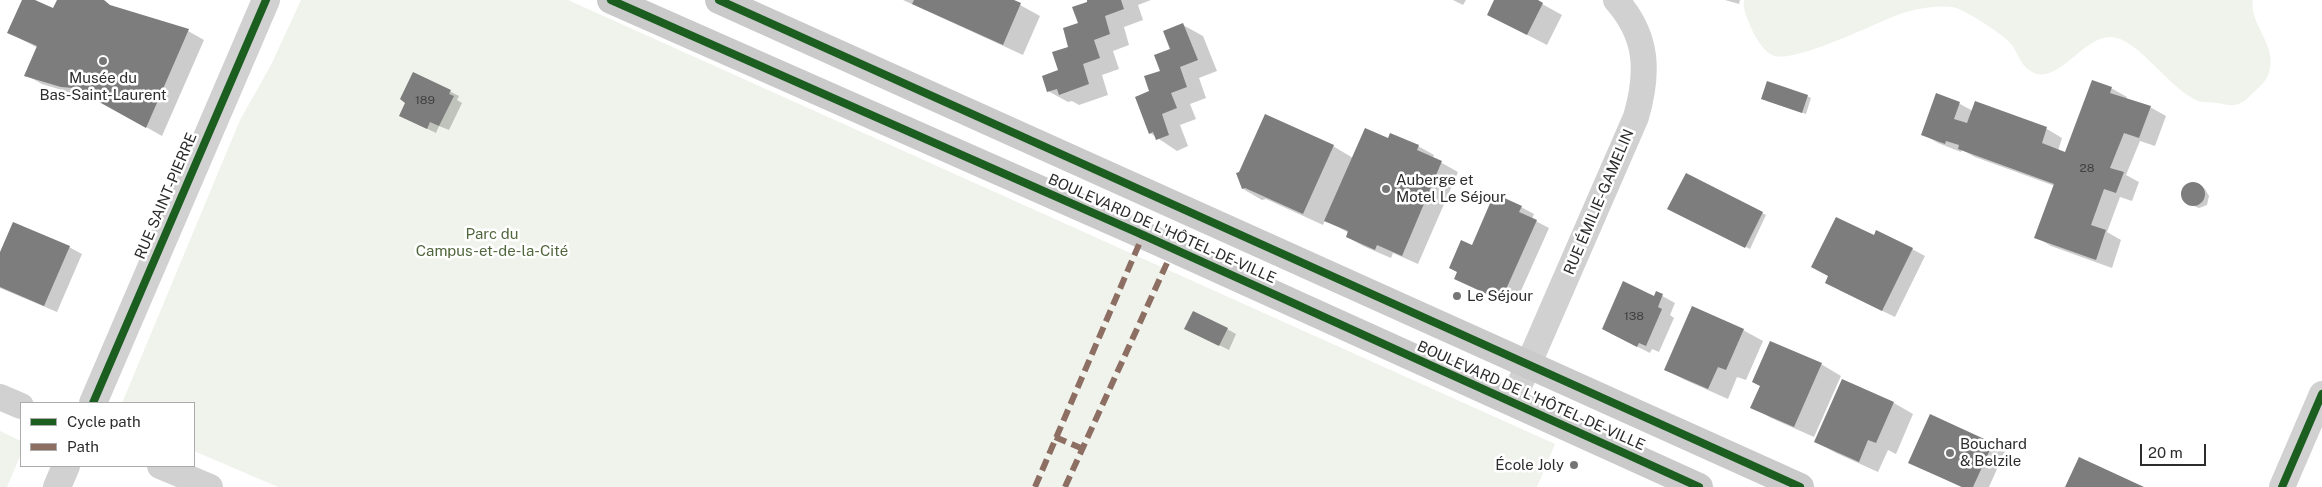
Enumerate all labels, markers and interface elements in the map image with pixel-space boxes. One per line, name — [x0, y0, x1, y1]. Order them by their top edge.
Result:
marker: Musée du Bas-Saint-Laurent — [97, 55, 109, 67]
place label: Musée du Bas-Saint-Laurent — [39, 69, 167, 104]
house number: 189 — [415, 93, 435, 107]
street label: RUE ÉMILIE-GAMELIN — [1560, 126, 1638, 278]
street label: RUE SAINT-PIERRE — [131, 130, 201, 262]
house number: 28 — [2080, 161, 2094, 175]
street label: BOULEVARD DE L'HÔTEL-DE-VILLE — [1045, 170, 1279, 288]
place label: Auberge et Motel Le Séjour — [1396, 171, 1506, 206]
marker: Auberge et Motel Le Séjour — [1380, 183, 1392, 195]
park label: Parc du Campus-et-de-la-Cité — [416, 225, 568, 260]
place label: Le Séjour — [1467, 287, 1533, 305]
marker: Le Séjour — [1451, 290, 1463, 302]
house number: 138 — [1624, 309, 1644, 323]
street label: BOULEVARD DE L'HÔTEL-DE-VILLE — [1414, 337, 1648, 455]
legend — [20, 402, 195, 467]
text: Cycle path — [67, 413, 141, 430]
scale bar — [2142, 434, 2208, 466]
place label: Bouchard & Belzile — [1960, 435, 2027, 470]
text: Path — [67, 438, 99, 455]
text: 20 m — [2148, 444, 2183, 461]
marker: Bouchard & Belzile — [1944, 447, 1956, 459]
place label: École Joly — [1495, 456, 1564, 474]
marker: École Joly — [1568, 459, 1580, 471]

